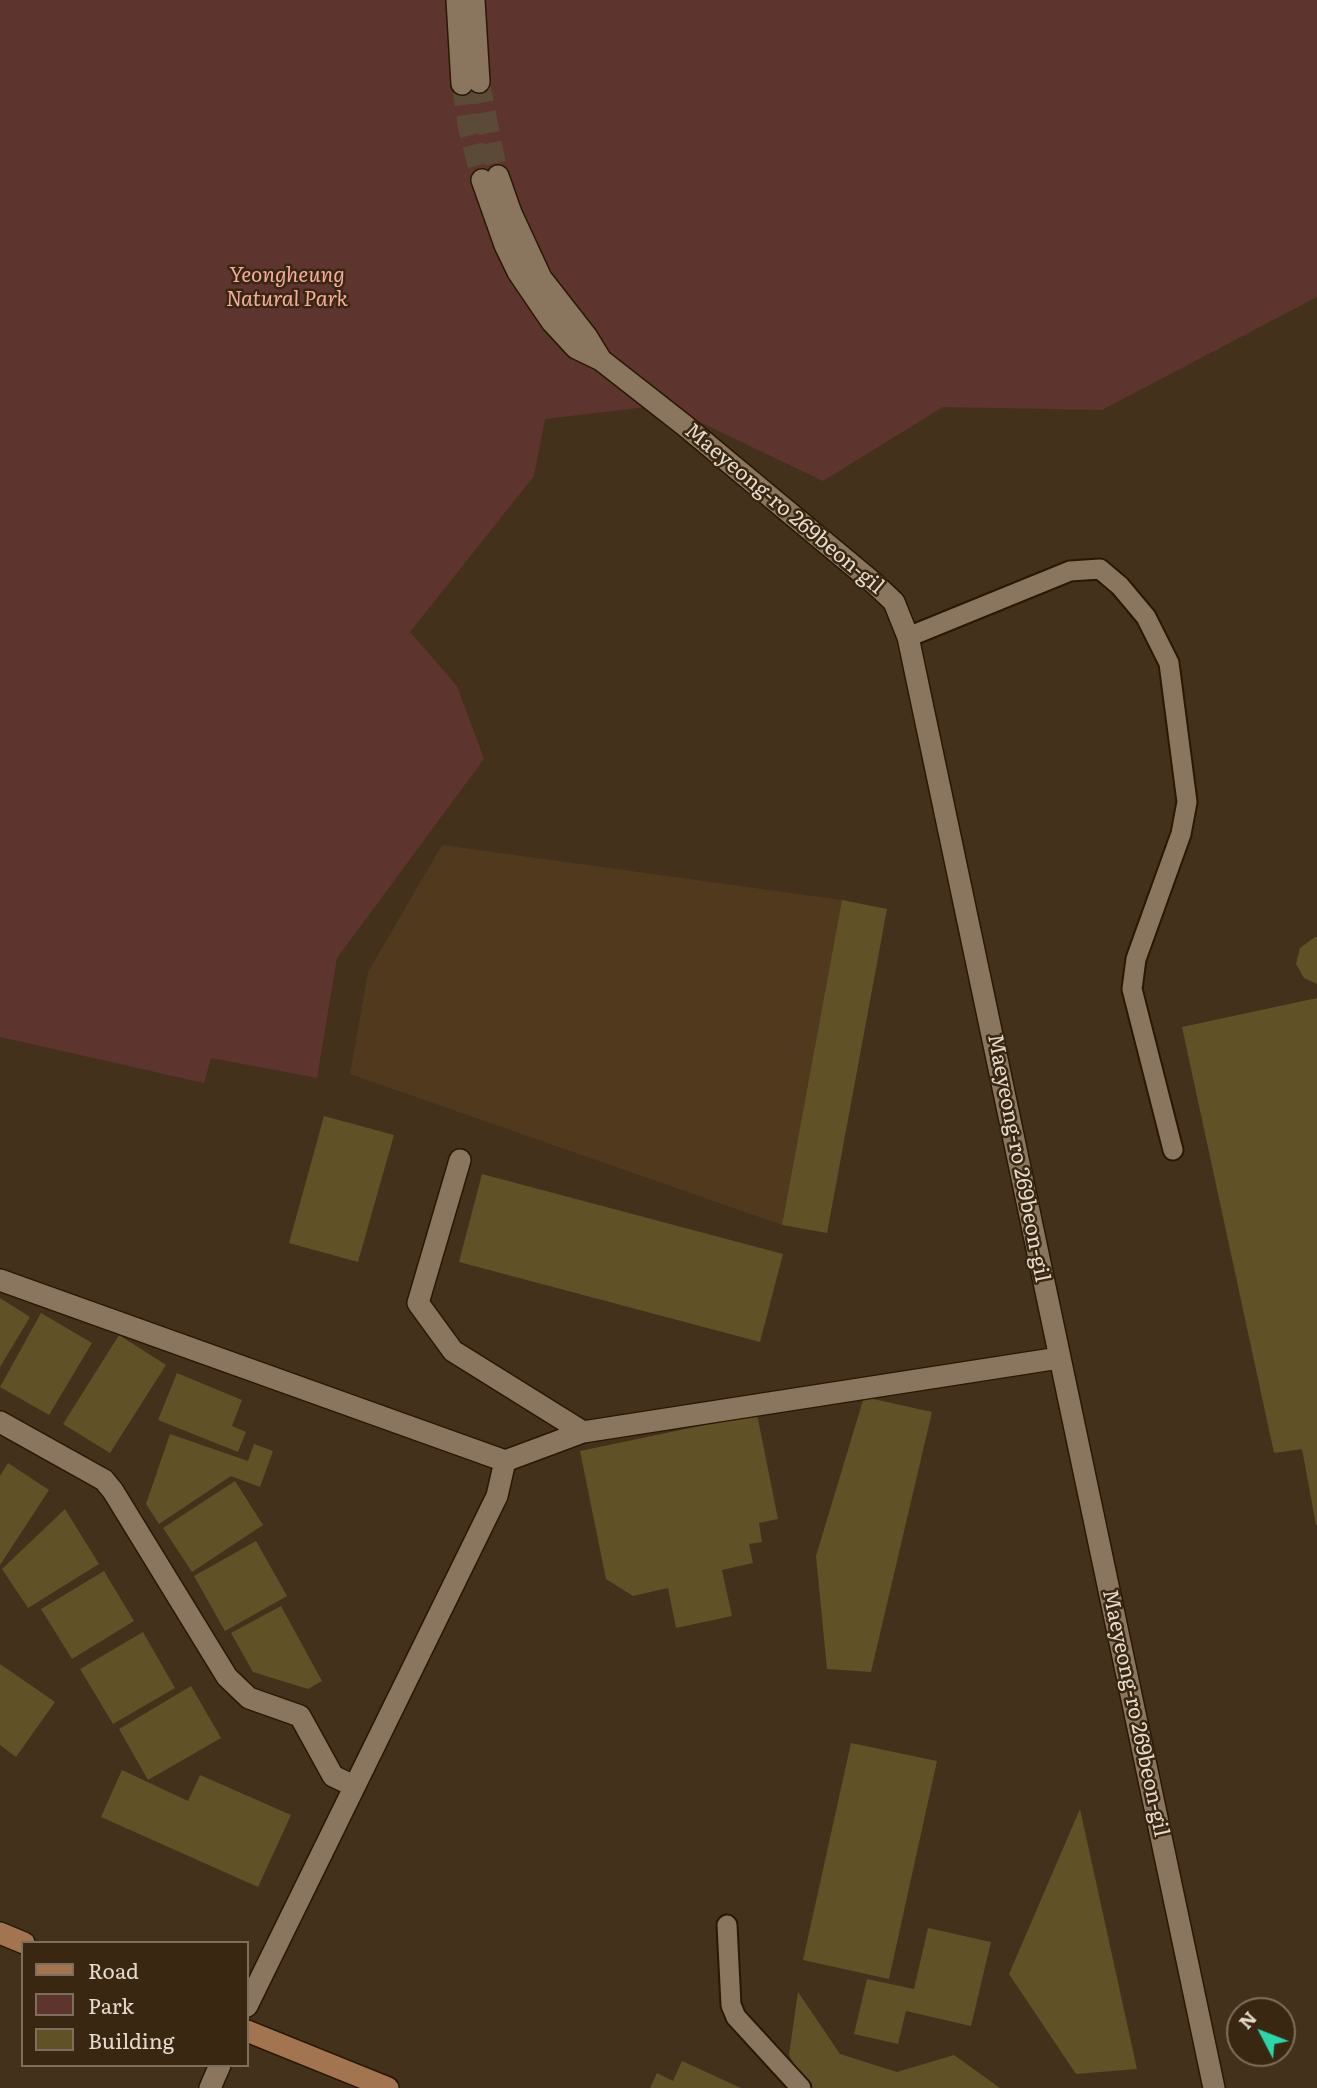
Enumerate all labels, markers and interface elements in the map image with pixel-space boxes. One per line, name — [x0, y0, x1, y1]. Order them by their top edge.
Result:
park label: Yeongheung Natural Park — [226, 263, 348, 313]
street label: Maeyeong-ro 269beon-gil — [679, 418, 889, 600]
street label: Maeyeong-ro 269beon-gil — [982, 1032, 1054, 1284]
street label: Maeyeong-ro 269beon-gil — [1096, 1587, 1174, 1839]
legend — [21, 1941, 248, 2067]
text: Road — [88, 1954, 139, 1985]
text: Park — [88, 1989, 134, 2020]
north arrow — [1226, 1997, 1296, 2067]
text: N — [1231, 2004, 1263, 2035]
text: Building — [88, 2024, 174, 2055]

